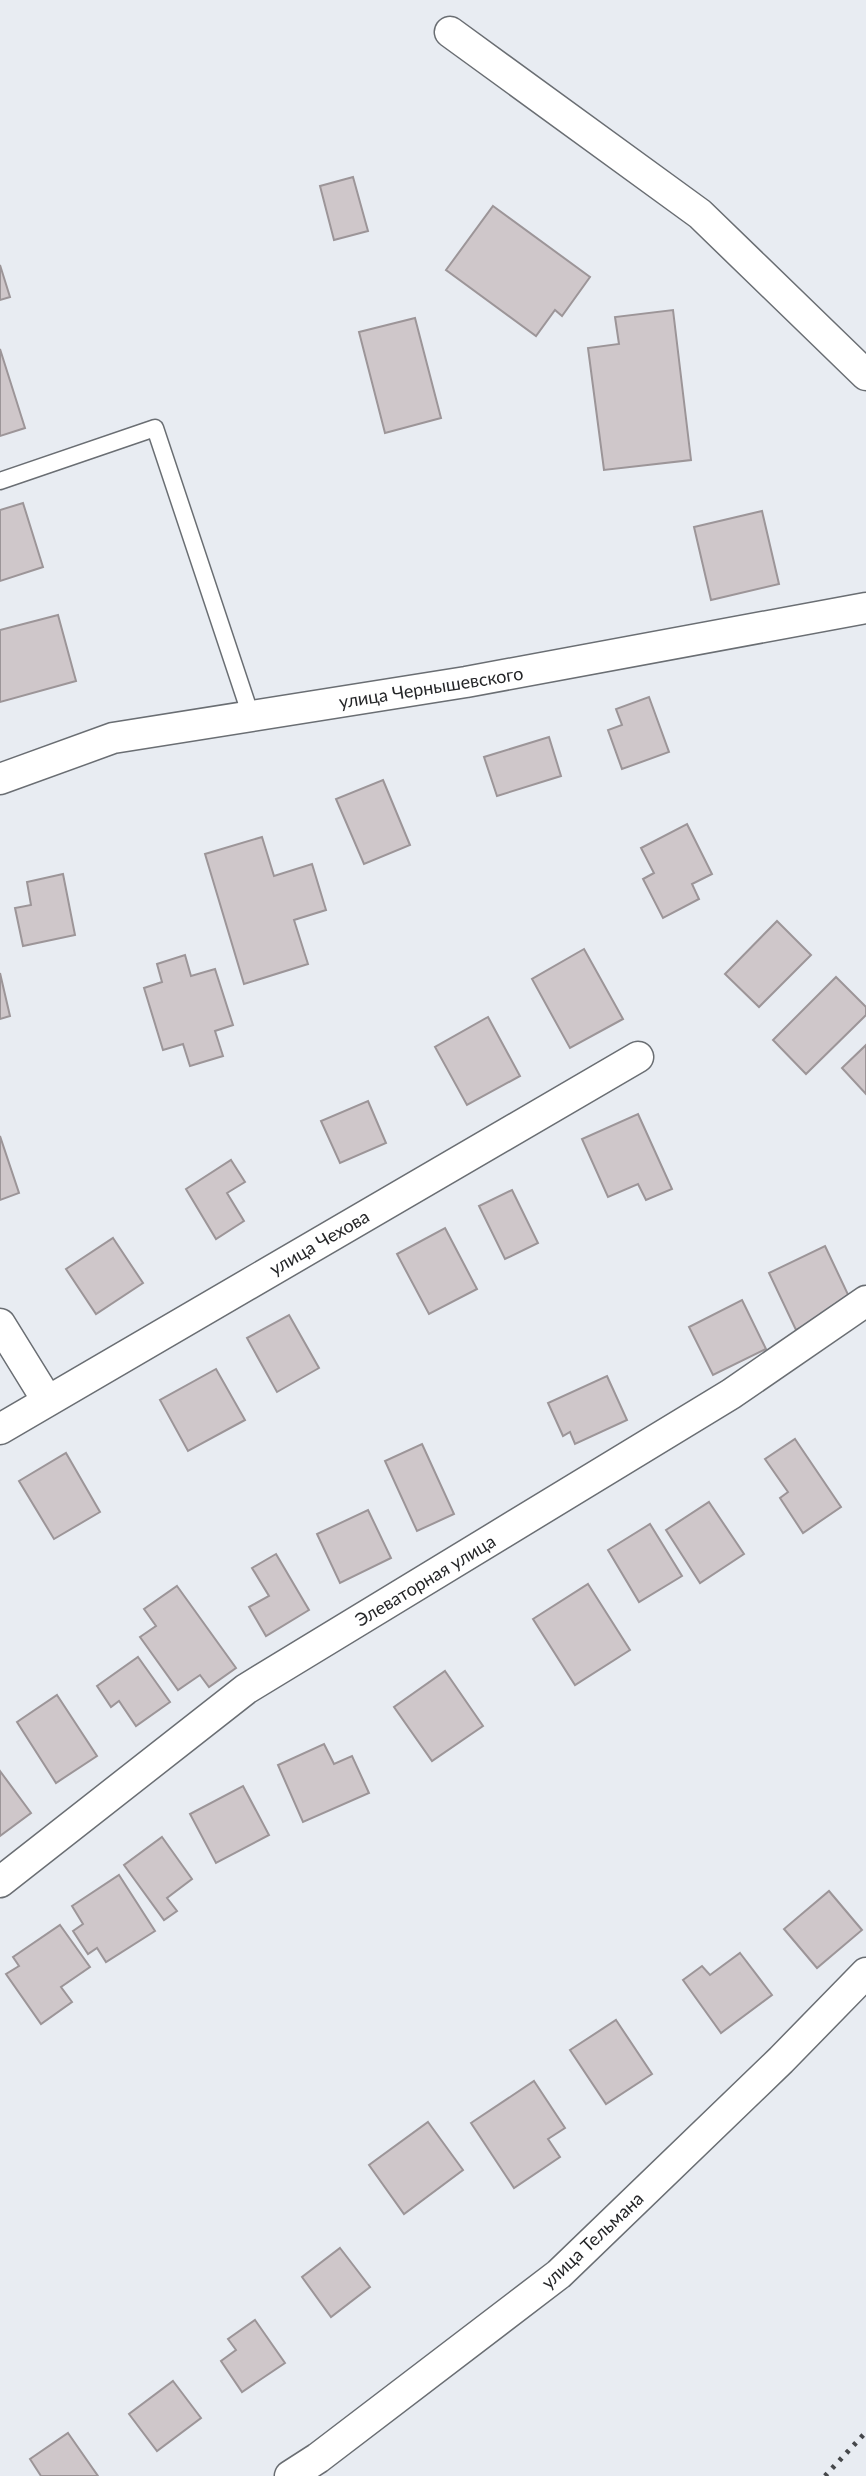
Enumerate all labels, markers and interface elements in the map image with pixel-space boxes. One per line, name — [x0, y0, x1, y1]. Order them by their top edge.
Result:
street label: улица Чернышевского — [337, 662, 525, 712]
street label: улица Чехова — [265, 1205, 373, 1279]
street label: Элеваторная улица — [351, 1529, 499, 1631]
street label: улица Тельмана — [536, 2187, 648, 2293]

